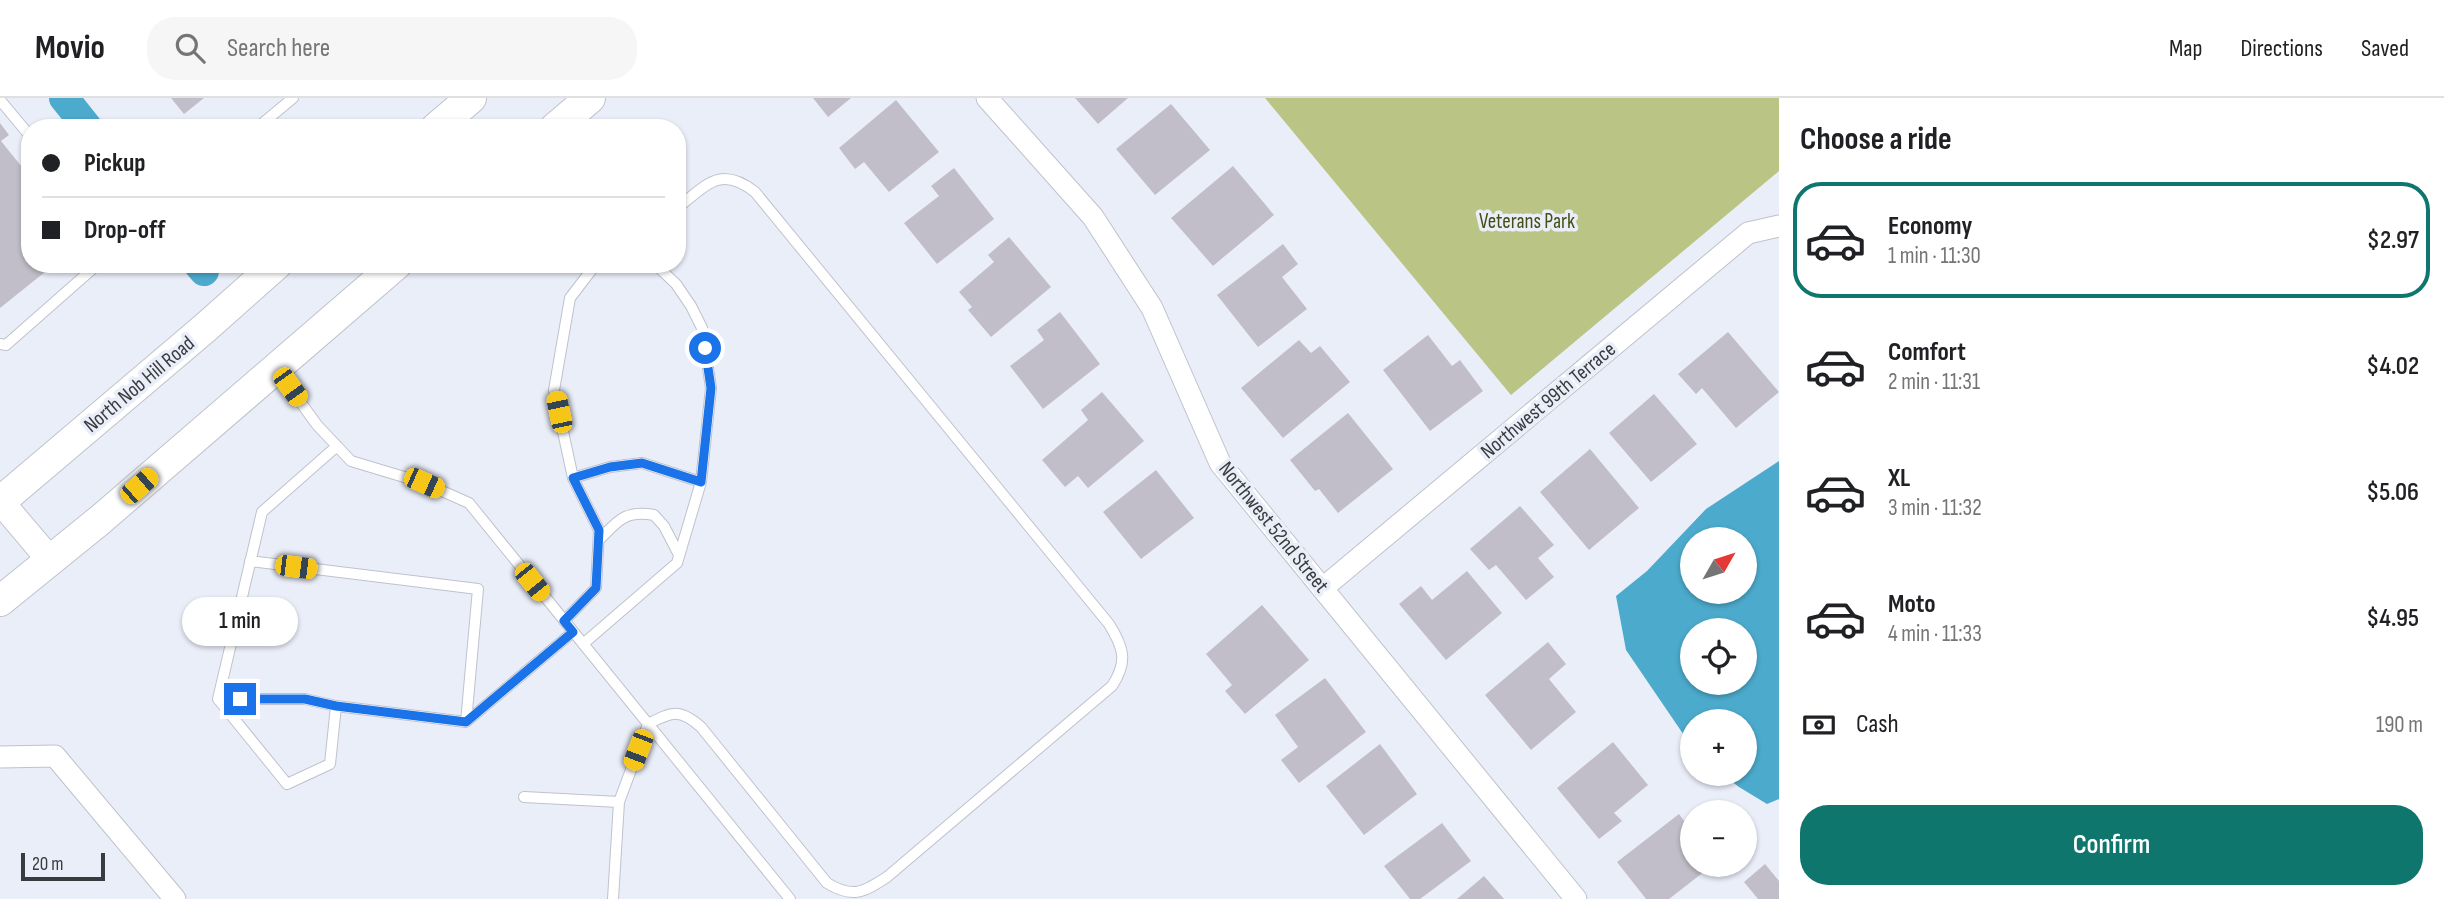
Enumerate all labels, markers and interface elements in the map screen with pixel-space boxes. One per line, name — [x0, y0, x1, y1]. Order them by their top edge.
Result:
search box — [147, 17, 637, 80]
text: Movio — [35, 28, 105, 68]
icon: search — [171, 29, 209, 67]
text: Search here — [227, 33, 330, 64]
text: Map — [2169, 34, 2202, 63]
text: Directions — [2240, 34, 2323, 63]
text: Saved — [2361, 34, 2409, 63]
text: Choose a ride — [1800, 120, 1952, 159]
text: Pickup — [84, 148, 146, 179]
park label: Veterans Park — [1479, 209, 1575, 234]
icon: car — [1804, 209, 1867, 272]
text: Economy — [1888, 211, 1972, 242]
text: Drop-off — [84, 215, 165, 246]
text: $2.97 — [2367, 225, 2419, 256]
text: 1 min · 11:30 — [1888, 242, 1981, 270]
street label: North Nob Hill Road — [79, 331, 200, 438]
route start — [689, 332, 721, 364]
icon: car — [1804, 335, 1867, 398]
street label: Northwest 99th Terrace — [1476, 337, 1621, 464]
text: Comfort — [1888, 337, 1966, 368]
text: $4.02 — [2366, 351, 2419, 382]
car — [270, 364, 311, 410]
text: 2 min · 11:31 — [1888, 368, 1980, 396]
car — [545, 389, 574, 435]
street label: Northwest 52nd Street — [1213, 457, 1334, 598]
icon: car — [1804, 461, 1867, 524]
text: XL — [1888, 463, 1910, 494]
car — [117, 464, 162, 508]
car — [401, 465, 448, 501]
text: $5.06 — [2366, 477, 2419, 508]
text: 3 min · 11:32 — [1888, 494, 1982, 522]
north arrow — [1680, 527, 1757, 604]
map controls — [1680, 527, 1757, 877]
car — [274, 554, 319, 580]
car — [511, 559, 554, 605]
icon: car — [1804, 587, 1867, 650]
text: Moto — [1888, 589, 1936, 620]
callout: 1 min — [182, 598, 298, 646]
text: $4.95 — [2366, 603, 2419, 634]
text: 1 min — [219, 607, 261, 635]
button: locate — [1680, 618, 1757, 695]
text: 4 min · 11:33 — [1888, 620, 1982, 648]
route end — [224, 683, 256, 715]
icon: cash — [1800, 706, 1838, 744]
button: + — [1680, 709, 1757, 786]
text: Cash — [1856, 709, 1899, 740]
text: 190 m — [2376, 711, 2423, 739]
car — [621, 727, 656, 773]
button: − — [1680, 800, 1757, 877]
button: Confirm — [1800, 805, 2423, 885]
scale bar — [21, 850, 105, 882]
text: 20 m — [32, 853, 64, 876]

